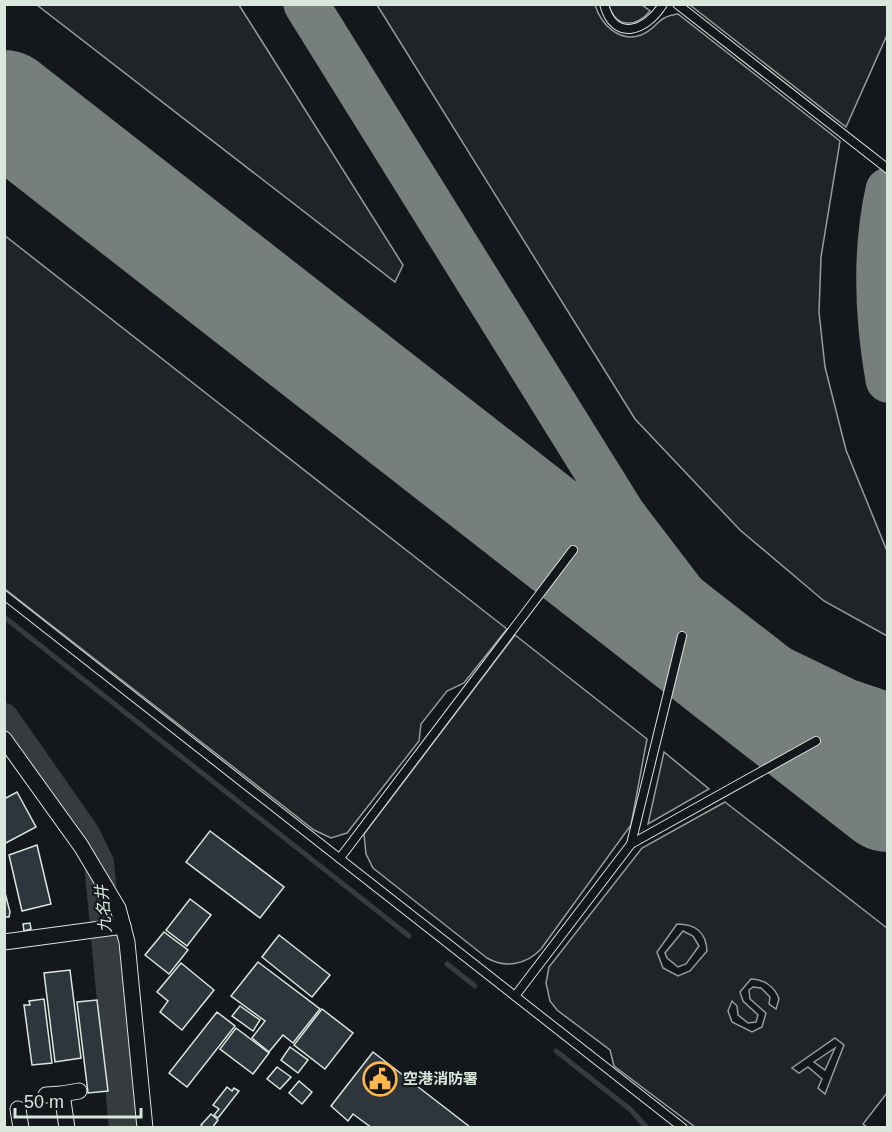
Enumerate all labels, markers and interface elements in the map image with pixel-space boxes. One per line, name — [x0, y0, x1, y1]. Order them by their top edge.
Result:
water label: 九名井 — [93, 882, 114, 934]
public building icon: 空港消防署 — [362, 1061, 398, 1097]
place label: 空港消防署 — [403, 1070, 478, 1087]
scale bar — [15, 1081, 141, 1119]
text: 50 m — [24, 1092, 64, 1112]

